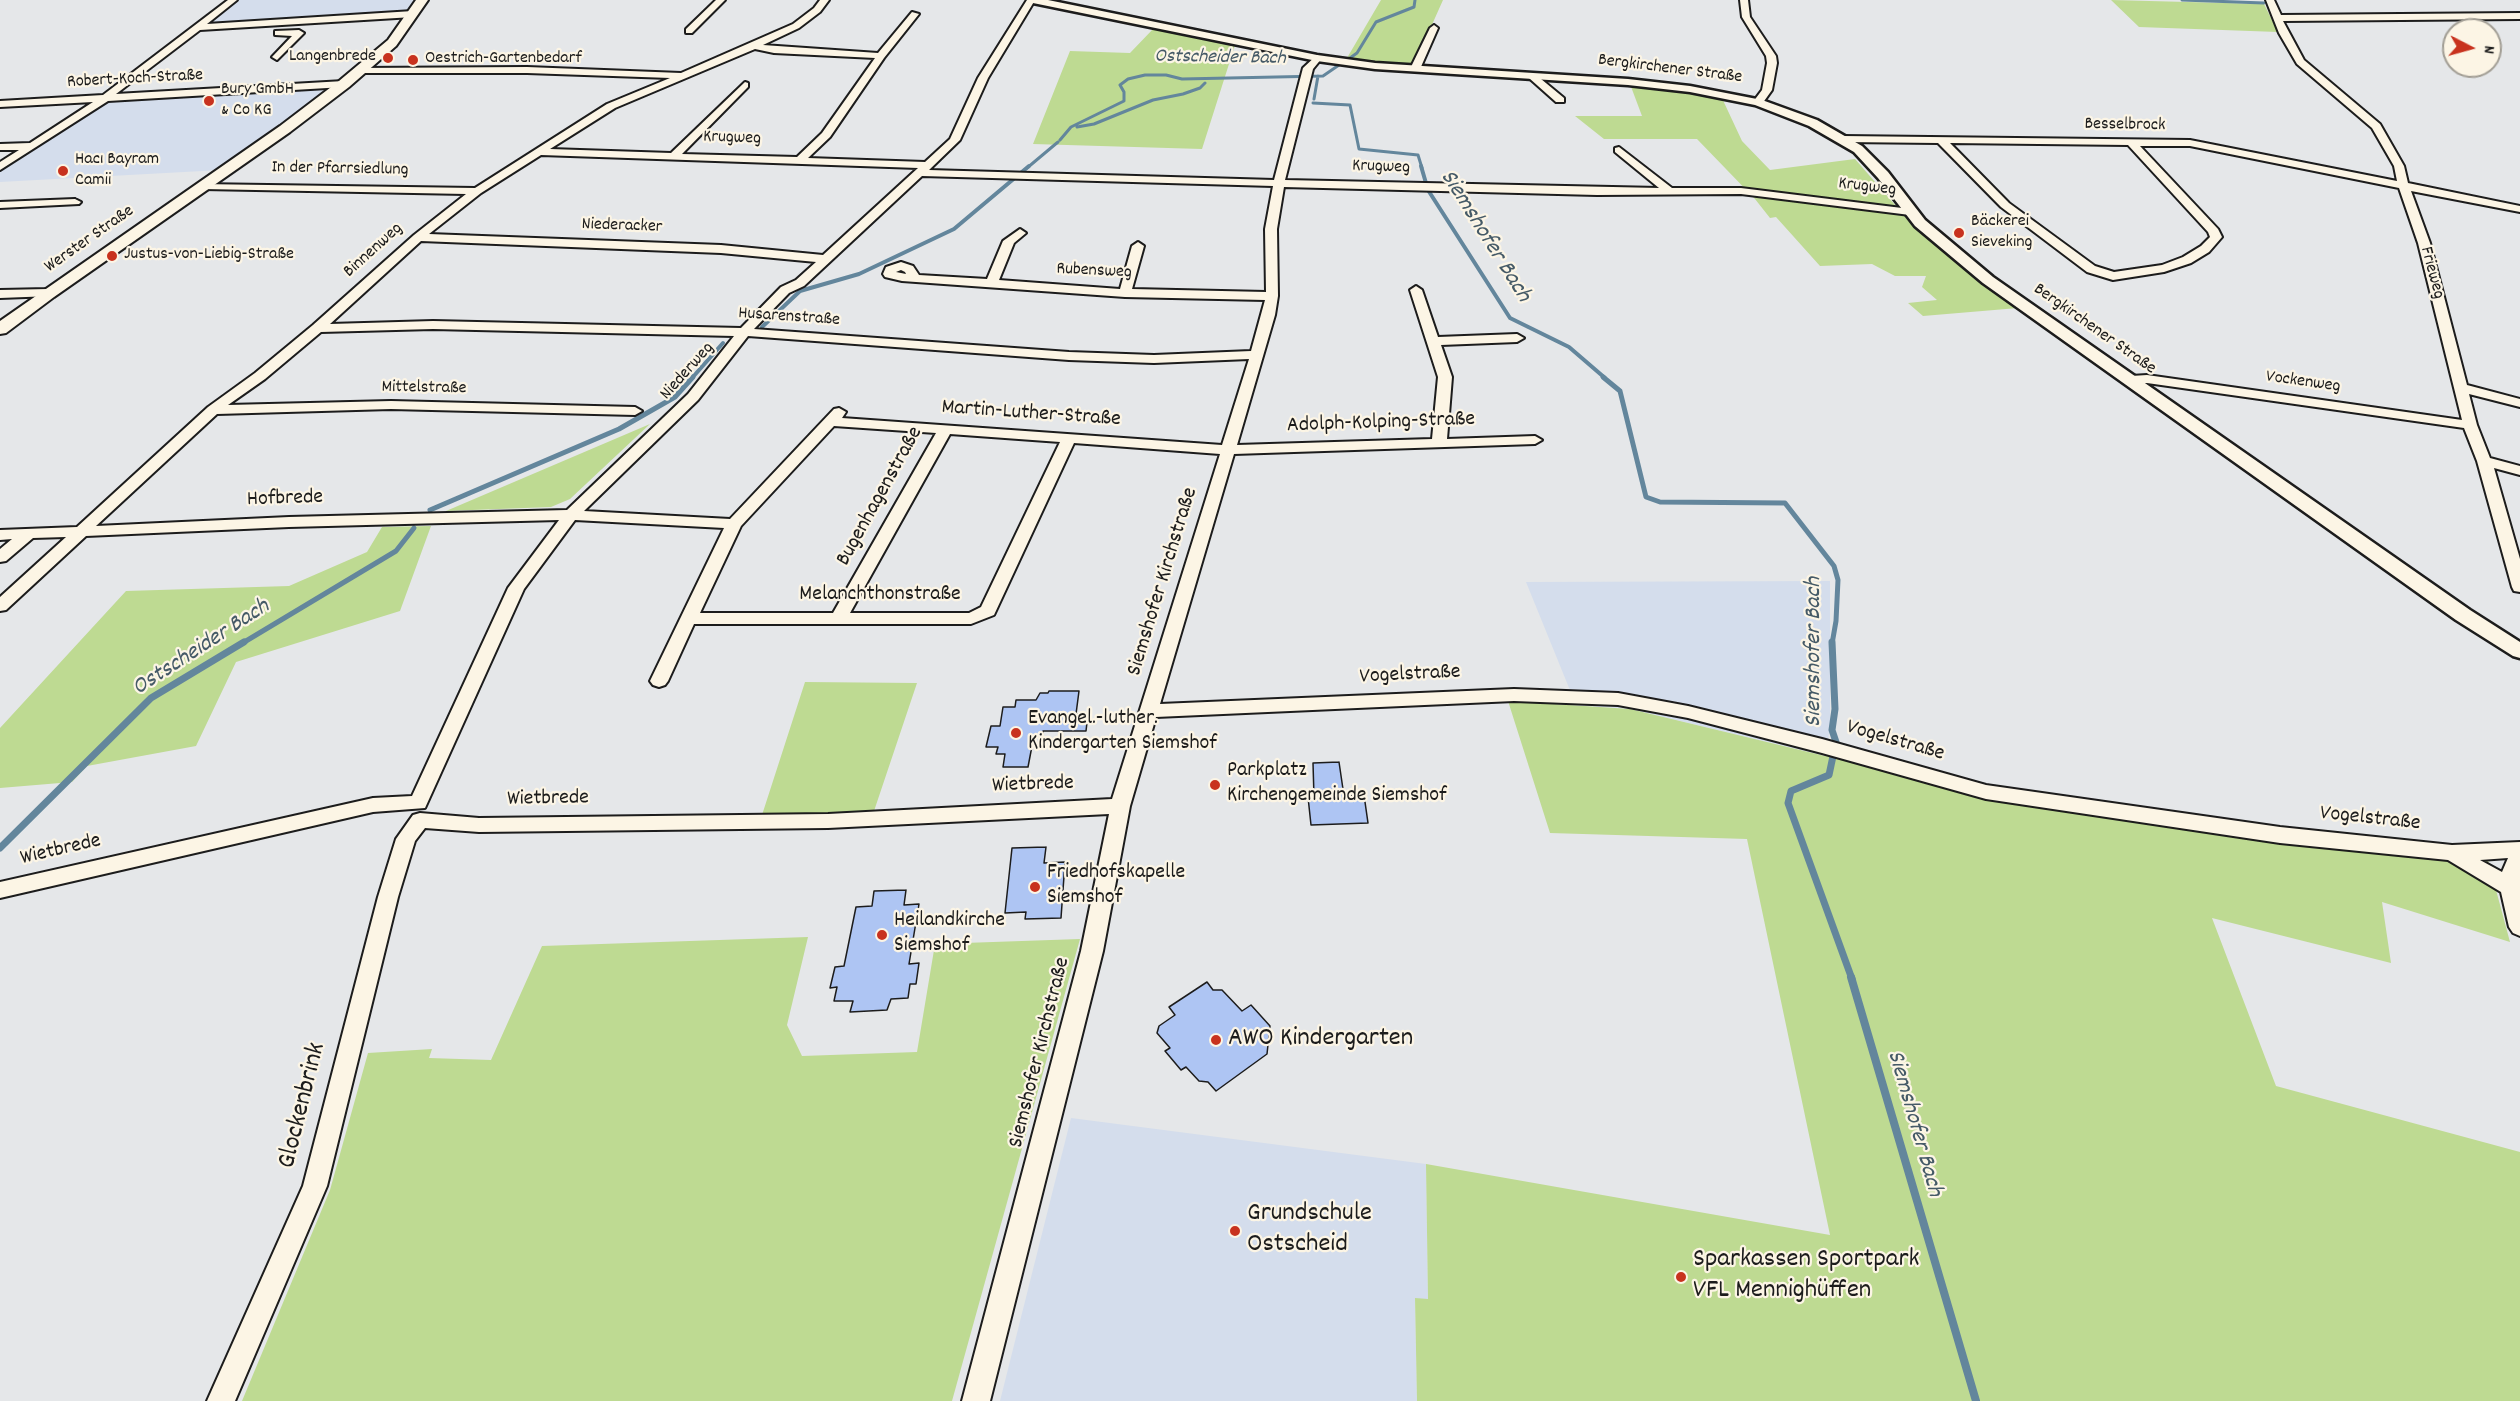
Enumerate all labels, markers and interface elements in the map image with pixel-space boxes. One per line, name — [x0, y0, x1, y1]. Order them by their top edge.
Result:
north arrow — [2442, 18, 2502, 78]
text: N — [2477, 45, 2500, 55]
water label: Ostscheider Bach — [1154, 46, 1286, 72]
place label: Langenbrede — [289, 47, 376, 69]
place label: Oestrich-Gartenbedarf — [425, 49, 582, 71]
street label: Bergkirchener Straße — [1597, 50, 1743, 90]
marker: Langenbrede — [381, 51, 395, 65]
marker: Oestrich-Gartenbedarf — [406, 53, 420, 67]
street label: Robert-Koch-Straße — [66, 66, 204, 94]
place label: Bury GmbH & Co KG — [221, 80, 294, 122]
marker: Bury GmbH & Co KG — [202, 94, 216, 108]
street label: Besselbrock — [2084, 114, 2166, 138]
street label: Krugweg — [703, 127, 761, 151]
place label: Hacı Bayram Camii — [75, 150, 159, 192]
street label: Krugweg — [1352, 156, 1410, 180]
street label: In der Pfarrsiedlung — [271, 158, 409, 182]
marker: Hacı Bayram Camii — [56, 164, 70, 178]
water label: Siemshofer Bach — [1432, 166, 1536, 308]
street label: Krugweg — [1837, 174, 1897, 202]
street label: Werster Straße — [41, 201, 139, 279]
place label: Bäckerei Sieveking — [1971, 212, 2032, 254]
street label: Niederacker — [581, 215, 663, 239]
street label: Binnenweg — [340, 219, 408, 283]
marker: Bäckerei Sieveking — [1952, 226, 1966, 240]
street label: Frieweg — [2414, 244, 2448, 302]
place label: Justus-von-Liebig-Straße — [124, 245, 294, 267]
marker: Justus-von-Liebig-Straße — [105, 249, 119, 263]
street label: Rubensweg — [1056, 259, 1132, 285]
street label: Bergkirchener Straße — [2028, 280, 2160, 380]
street label: Husarenstraße — [738, 304, 840, 332]
street label: Niederweg — [656, 339, 720, 405]
street label: Vockenweg — [2264, 367, 2342, 399]
street label: Mittelstraße — [381, 377, 467, 401]
street label: Martin-Luther-Straße — [940, 396, 1122, 434]
street label: Adolph-Kolping-Straße — [1286, 408, 1476, 440]
street label: Bugenhagenstraße — [832, 423, 930, 571]
street label: Hofbrede — [246, 485, 324, 515]
street label: Siemshofer Kirchstraße — [1123, 485, 1205, 679]
water label: Siemshofer Bach — [1802, 577, 1830, 727]
street label: Melanchthonstraße — [799, 583, 961, 609]
water label: Ostscheider Bach — [128, 594, 276, 704]
street label: Vogelstraße — [1359, 660, 1461, 692]
place label: Evangel.-luther. Kindergarten Siemshof — [1028, 707, 1217, 758]
street label: Vogelstraße — [1843, 715, 1947, 769]
marker: Evangel.-luther. Kindergarten Siemshof — [1009, 726, 1023, 740]
place label: Parkplatz Kirchengemeinde Siemshof — [1227, 759, 1447, 810]
street label: Wietbrede — [992, 771, 1074, 801]
marker: Parkplatz Kirchengemeinde Siemshof — [1208, 778, 1222, 792]
street label: Wietbrede — [507, 786, 589, 814]
street label: Vogelstraße — [2318, 802, 2422, 838]
street label: Wietbrede — [18, 829, 104, 873]
place label: Friedhofskapelle Siemshof — [1047, 861, 1185, 912]
marker: Friedhofskapelle Siemshof — [1028, 880, 1042, 894]
place label: Heilandkirche Siemshof — [894, 909, 1005, 960]
marker: Heilandkirche Siemshof — [875, 928, 889, 942]
street label: Siemshofer Kirchstraße — [1005, 955, 1077, 1151]
place label: AWO Kindergarten — [1228, 1024, 1413, 1056]
marker: AWO Kindergarten — [1209, 1033, 1223, 1047]
street label: Glockenbrink — [273, 1040, 335, 1172]
water label: Siemshofer Bach — [1878, 1048, 1948, 1200]
place label: Grundschule Ostscheid — [1247, 1199, 1372, 1262]
marker: Grundschule Ostscheid — [1228, 1224, 1242, 1238]
place label: Sparkassen Sportpark VFL Mennighüffen — [1693, 1245, 1920, 1308]
marker: Sparkassen Sportpark VFL Mennighüffen — [1674, 1270, 1688, 1284]

